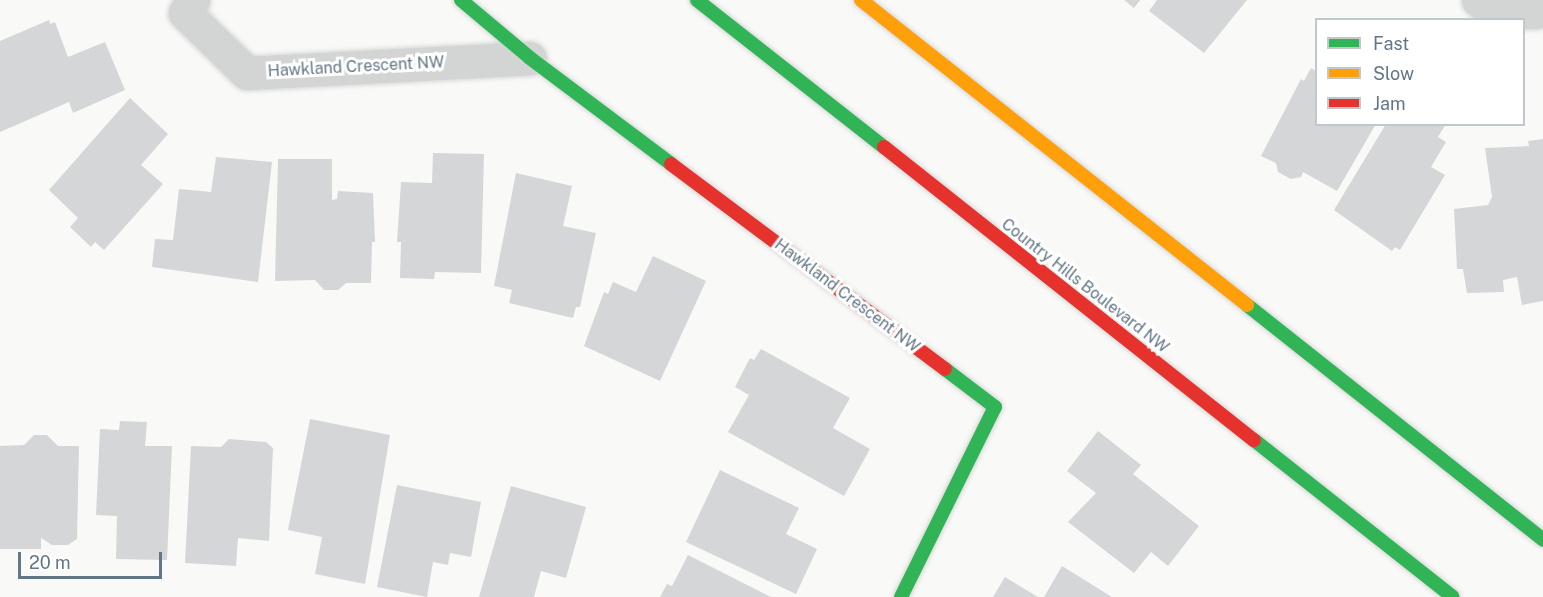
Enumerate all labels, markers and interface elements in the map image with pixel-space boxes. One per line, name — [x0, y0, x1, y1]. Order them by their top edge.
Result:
legend — [1315, 18, 1525, 126]
text: Fast — [1373, 33, 1409, 54]
street label: Hawkland Crescent NW — [267, 53, 445, 81]
text: Slow — [1373, 63, 1414, 84]
text: Jam — [1373, 93, 1406, 114]
street label: Country Hills Boulevard NW — [997, 215, 1173, 357]
street label: Hawkland Crescent NW — [771, 235, 923, 357]
scale bar — [21, 540, 165, 578]
text: 20 m — [29, 552, 71, 573]

